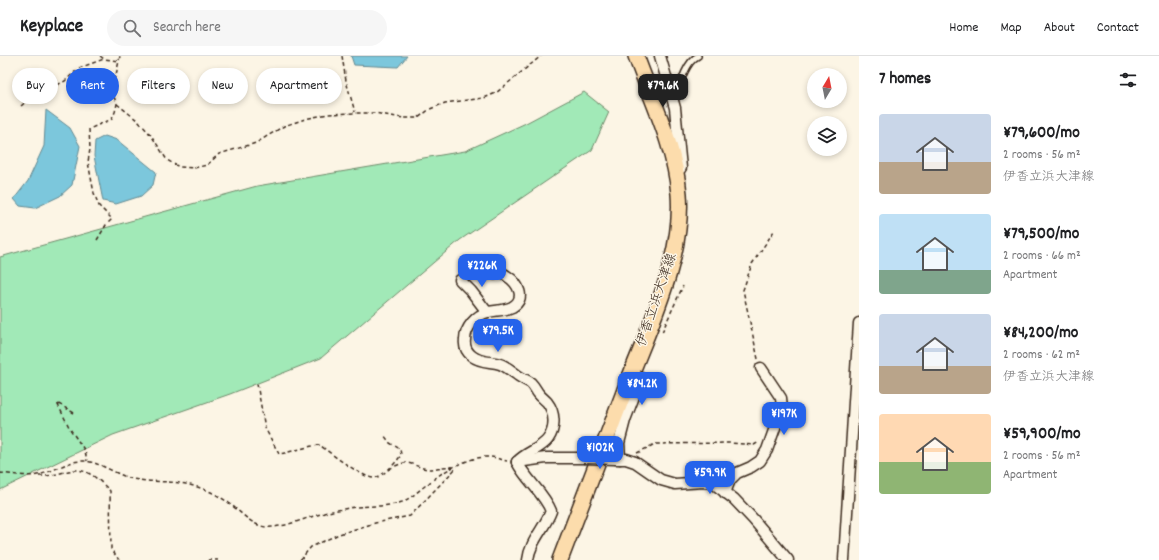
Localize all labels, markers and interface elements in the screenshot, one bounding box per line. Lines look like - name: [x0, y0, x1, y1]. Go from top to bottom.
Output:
- search box: [107, 10, 387, 46]
- text: Keyplace: [20, 14, 83, 41]
- icon: search: [121, 17, 143, 39]
- text: Search here: [153, 17, 221, 39]
- text: Home: [949, 18, 978, 38]
- text: Map: [1000, 18, 1022, 38]
- text: About: [1044, 18, 1075, 38]
- text: Contact: [1097, 18, 1139, 38]
- chip: Buy: [12, 68, 58, 104]
- chip: Rent: [66, 68, 119, 104]
- chip: Filters: [127, 68, 190, 104]
- chip: New: [198, 68, 248, 104]
- chip: Apartment: [256, 68, 342, 104]
- north arrow: [807, 68, 847, 108]
- map controls: [807, 68, 847, 156]
- text: 7 homes: [879, 68, 931, 92]
- icon: filters: [1117, 69, 1139, 91]
- pin: ¥79.6K: [630, 74, 696, 108]
- text: ¥79.6K: [647, 77, 679, 96]
- button: layers: [807, 116, 847, 156]
- text: ¥79,600/mo: [1003, 122, 1080, 146]
- icon: home: [911, 130, 959, 178]
- text: 2 rooms · 56 m²: [1003, 146, 1080, 165]
- text: 伊香立浜大津線: [1003, 168, 1094, 187]
- text: ¥79,500/mo: [1003, 223, 1079, 247]
- icon: home: [911, 230, 959, 278]
- text: 2 rooms · 66 m²: [1003, 247, 1081, 266]
- street label: 伊香立浜大津線: [632, 250, 682, 350]
- pin: ¥226K: [454, 254, 510, 288]
- text: ¥226K: [467, 257, 497, 276]
- text: Apartment: [1003, 266, 1057, 285]
- pin: ¥79.5K: [465, 319, 531, 353]
- text: ¥79.5K: [482, 322, 514, 341]
- text: ¥84,200/mo: [1003, 322, 1078, 346]
- icon: home: [911, 330, 959, 378]
- text: 2 rooms · 62 m²: [1003, 346, 1080, 365]
- text: 伊香立浜大津線: [1003, 368, 1094, 387]
- pin: ¥84.2K: [609, 372, 675, 406]
- text: ¥84.2K: [627, 375, 657, 394]
- pin: ¥197K: [756, 402, 812, 436]
- text: ¥197K: [771, 405, 797, 424]
- text: ¥59,900/mo: [1003, 423, 1081, 447]
- icon: home: [911, 430, 959, 478]
- pin: ¥102K: [572, 436, 628, 470]
- text: ¥102K: [586, 439, 614, 458]
- text: 2 rooms · 56 m²: [1003, 447, 1080, 466]
- pin: ¥59.9K: [677, 461, 743, 495]
- text: ¥59.9K: [694, 464, 726, 483]
- text: Apartment: [1003, 466, 1057, 485]

